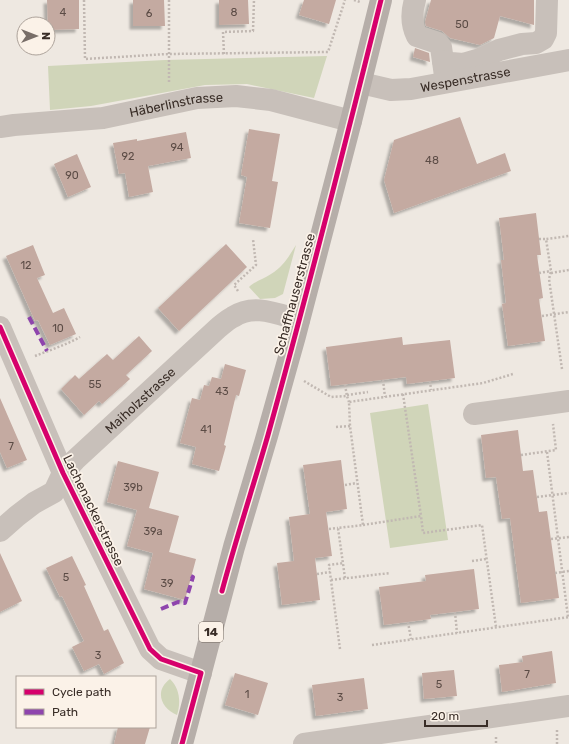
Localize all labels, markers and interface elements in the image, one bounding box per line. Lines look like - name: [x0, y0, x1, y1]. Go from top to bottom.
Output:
- house number: 4: [60, 6, 67, 19]
- house number: 8: [231, 6, 238, 19]
- house number: 6: [146, 7, 153, 20]
- north arrow: [16, 16, 56, 56]
- house number: 50: [455, 18, 469, 31]
- text: N: [39, 32, 52, 40]
- street label: Wespenstrasse: [419, 64, 512, 95]
- street label: Häberlinstrasse: [128, 90, 223, 120]
- house number: 94: [170, 141, 184, 154]
- house number: 92: [122, 150, 134, 163]
- house number: 48: [425, 154, 439, 167]
- house number: 90: [65, 169, 79, 182]
- street label: Schaffhauserstrasse: [271, 232, 318, 357]
- house number: 12: [20, 259, 32, 272]
- house number: 10: [52, 322, 64, 335]
- street label: Maiholzstrasse: [102, 364, 179, 437]
- house number: 55: [88, 378, 102, 391]
- house number: 43: [215, 385, 229, 398]
- house number: 41: [200, 423, 212, 436]
- house number: 7: [8, 440, 14, 453]
- street label: Lachenackerstrasse: [60, 452, 127, 568]
- house number: 39b: [123, 481, 143, 494]
- house number: 39a: [143, 525, 163, 538]
- house number: 5: [63, 571, 70, 584]
- house number: 39: [160, 577, 174, 590]
- road number: 14: [199, 622, 223, 642]
- house number: 3: [95, 649, 102, 662]
- house number: 7: [524, 668, 530, 681]
- legend: [16, 676, 156, 728]
- house number: 5: [436, 678, 443, 691]
- text: Cycle path: [52, 685, 111, 699]
- house number: 1: [245, 688, 249, 701]
- house number: 3: [337, 691, 344, 704]
- scale bar: [425, 702, 487, 728]
- text: Path: [52, 705, 78, 719]
- text: 20 m: [431, 709, 459, 723]

